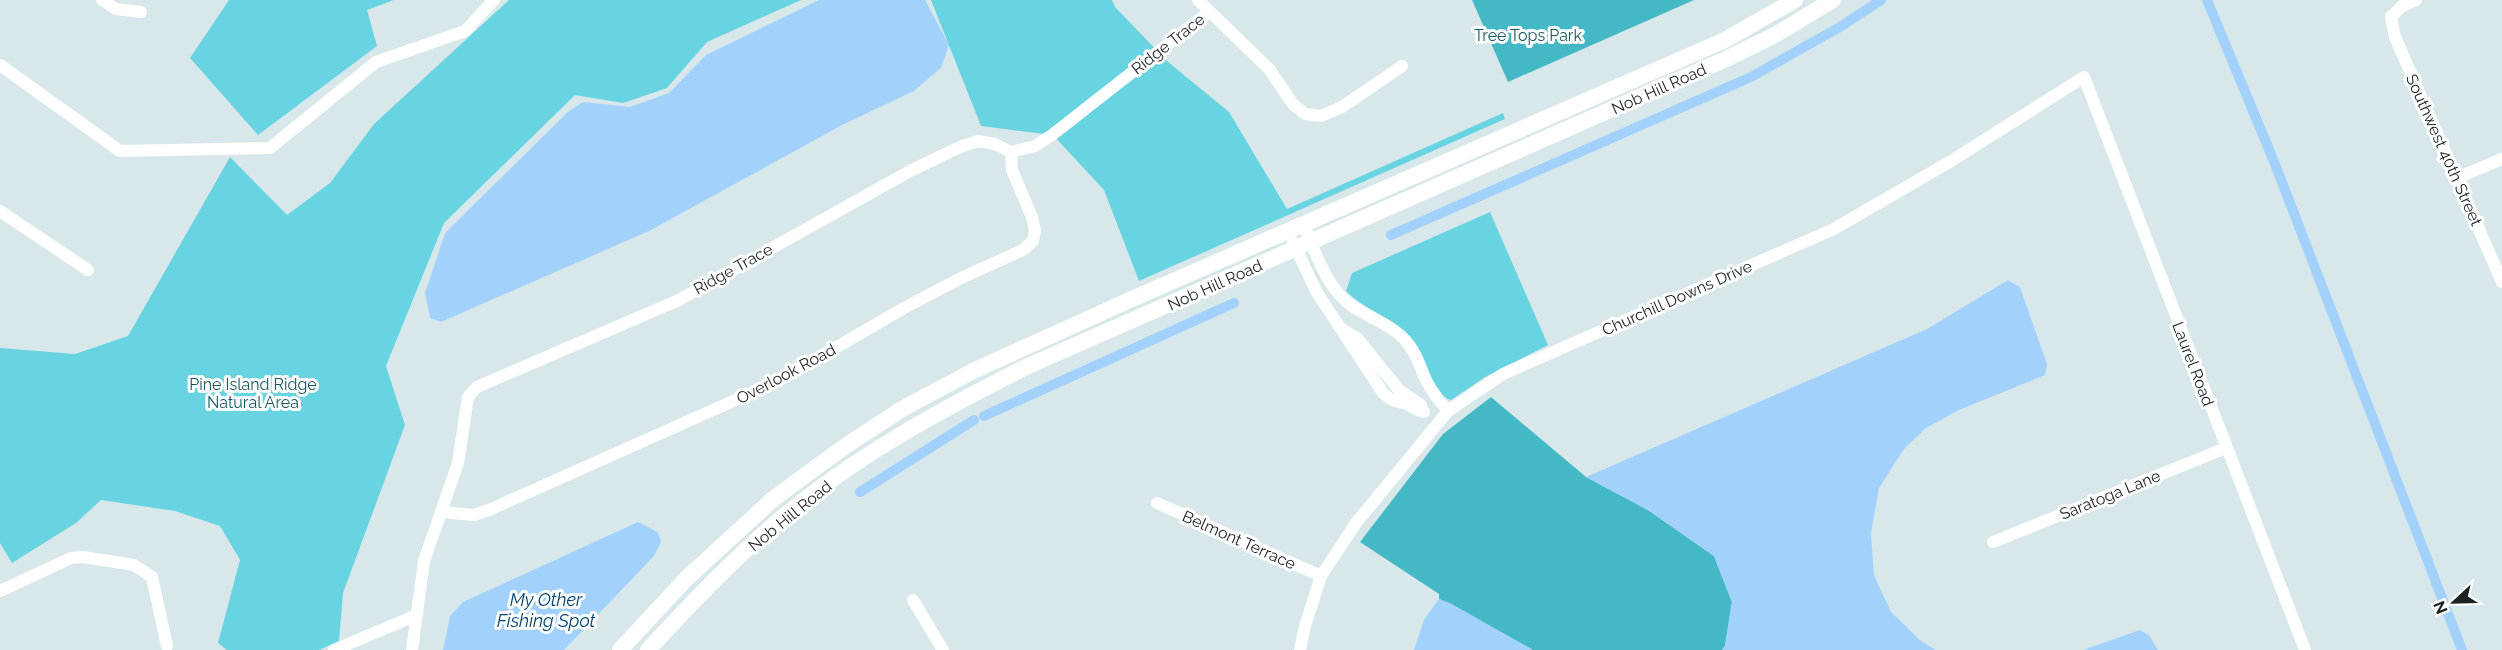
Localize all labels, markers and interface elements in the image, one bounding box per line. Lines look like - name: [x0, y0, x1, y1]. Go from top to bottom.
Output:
- street label: Ridge Trace: [1128, 10, 1208, 78]
- park label: Tree Tops Park: [1474, 26, 1582, 45]
- street label: Nob Hill Road: [1609, 60, 1709, 118]
- street label: Southwest 40th Street: [2402, 71, 2486, 229]
- street label: Ridge Trace: [690, 239, 776, 299]
- street label: Nob Hill Road: [1165, 256, 1265, 314]
- street label: Churchill Downs Drive: [1599, 256, 1755, 340]
- street label: Laurel Road: [2168, 319, 2218, 409]
- street label: Overlook Road: [733, 340, 839, 408]
- park label: Pine Island Ridge Natural Area: [189, 375, 317, 412]
- street label: Saratoga Lane: [2057, 466, 2163, 524]
- street label: Nob Hill Road: [745, 477, 836, 555]
- street label: Belmont Terrace: [1179, 506, 1299, 574]
- north arrow: [2424, 572, 2484, 632]
- water label: My Other Fishing Spot: [497, 589, 596, 631]
- text: N: [2429, 598, 2452, 617]

